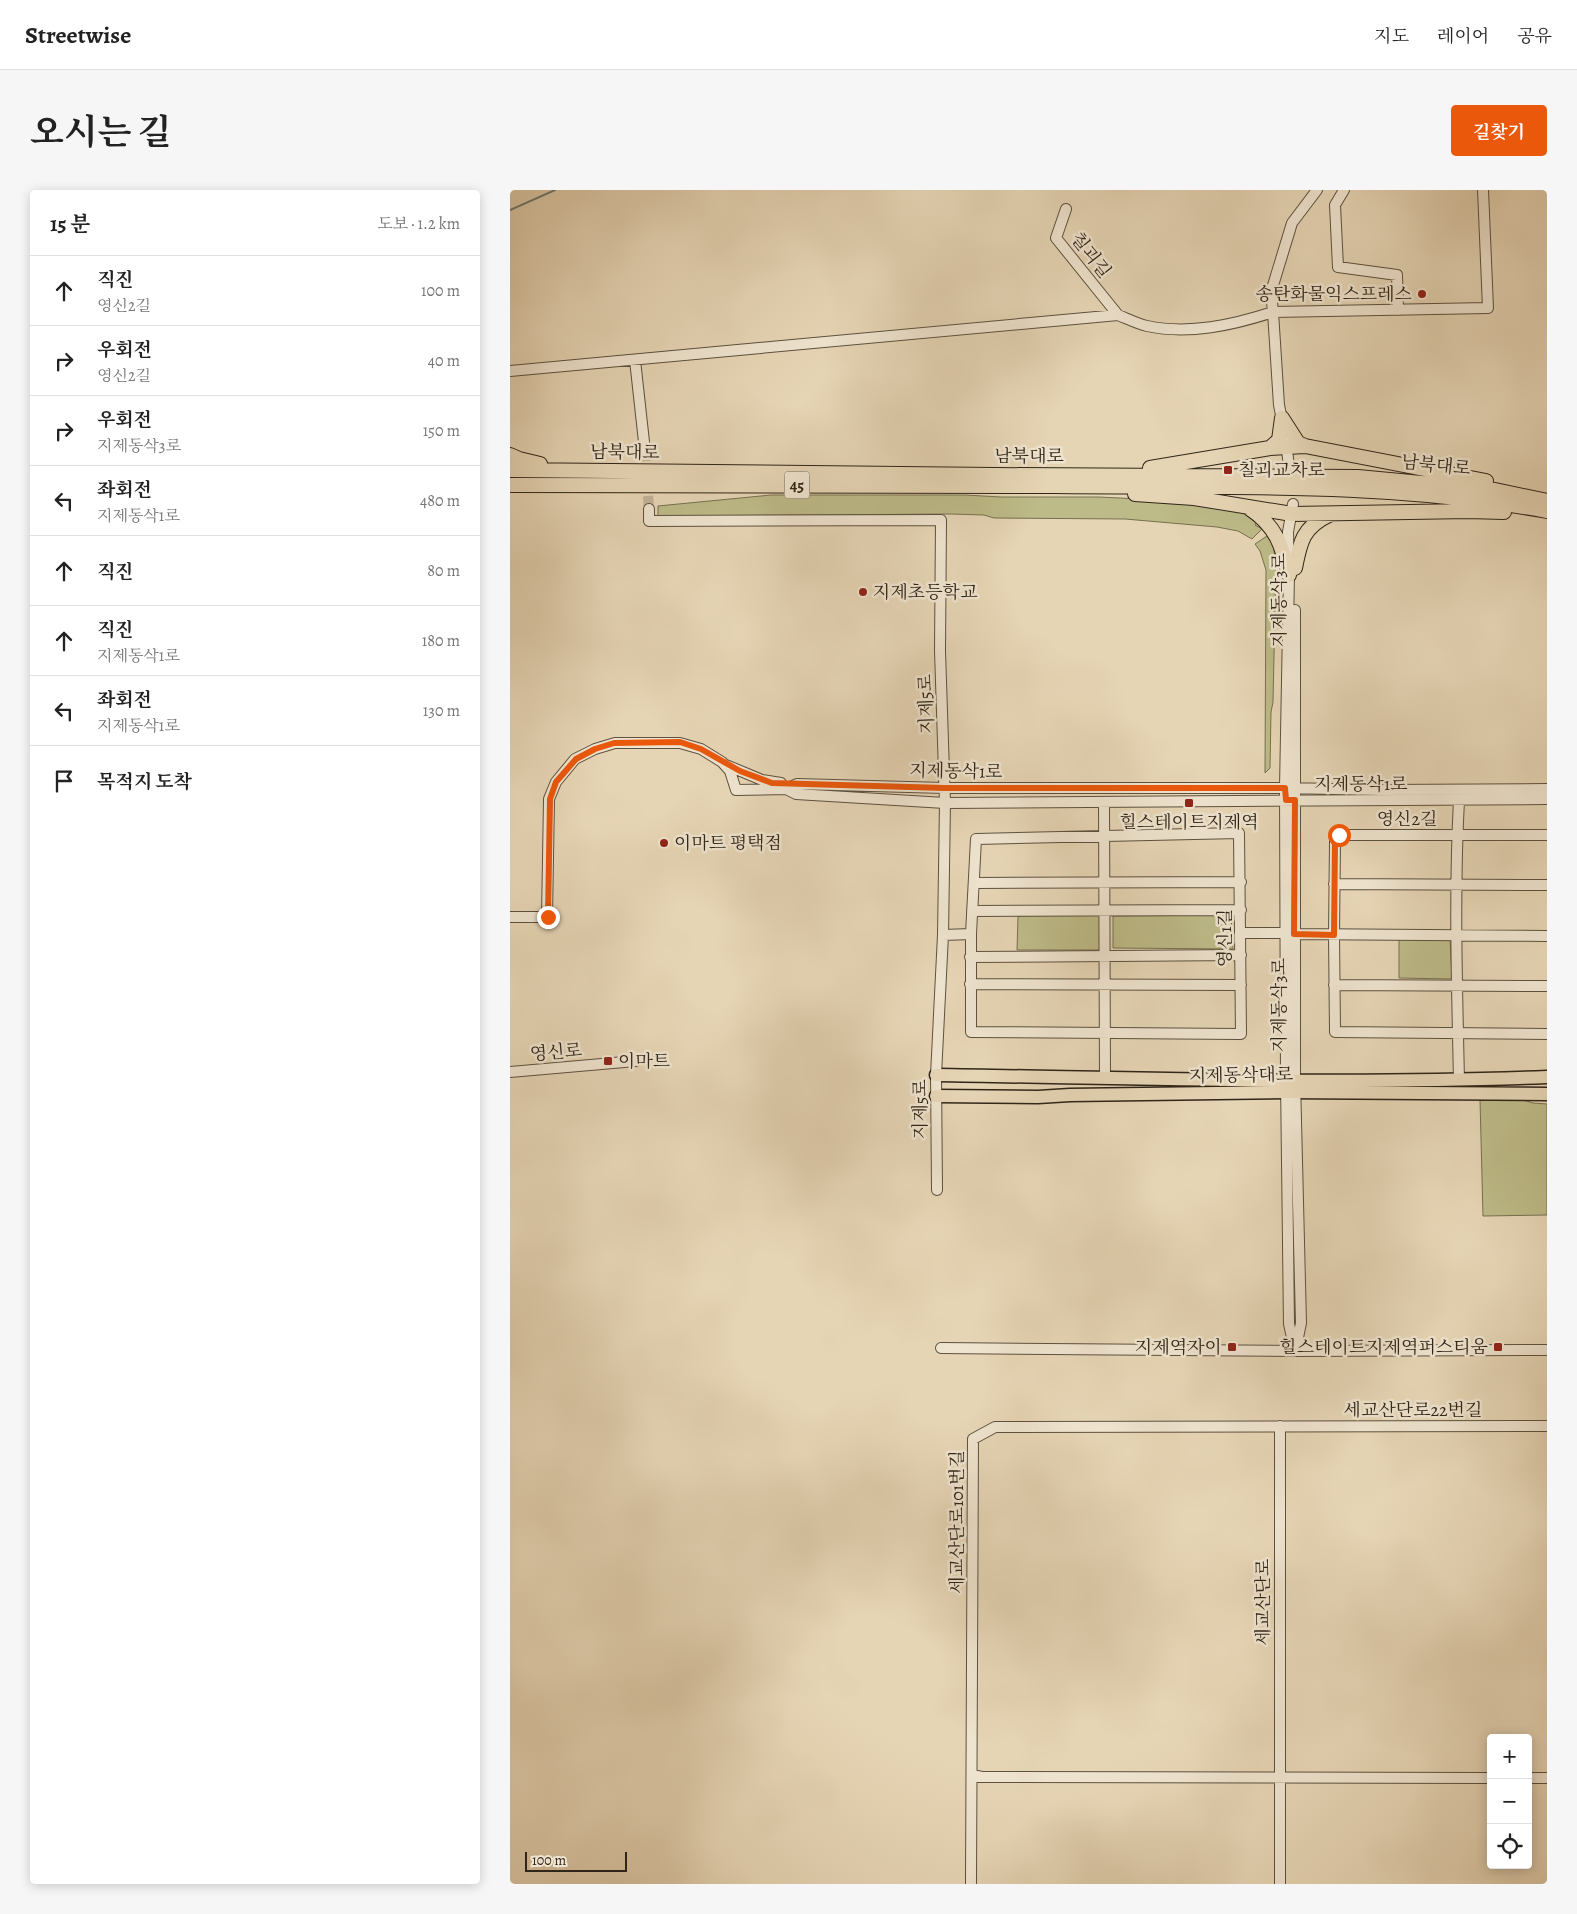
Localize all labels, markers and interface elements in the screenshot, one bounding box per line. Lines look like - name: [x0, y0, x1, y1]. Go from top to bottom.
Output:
- text: Streetwise: [25, 19, 131, 51]
- text: 지도: [1374, 24, 1409, 48]
- text: 레이어: [1437, 24, 1489, 48]
- text: 공유: [1517, 24, 1552, 48]
- button: 길찾기: [1451, 105, 1547, 156]
- text: 오시는 길: [30, 108, 171, 156]
- text: 15 분: [50, 210, 90, 238]
- text: 도보 · 1.2 km: [377, 213, 460, 235]
- street label: 칠괴길: [1065, 227, 1117, 283]
- text: 직진: [97, 267, 134, 293]
- icon: ahead: [50, 277, 78, 305]
- text: 100 m: [421, 280, 460, 302]
- place label: 송탄화물익스프레스: [1256, 282, 1413, 306]
- marker: 송탄화물익스프레스: [1416, 288, 1428, 300]
- text: 영신2길: [97, 295, 151, 317]
- text: 우회전: [97, 337, 152, 363]
- icon: right: [50, 347, 78, 375]
- text: 40 m: [428, 350, 460, 372]
- text: 영신2길: [97, 365, 151, 387]
- text: 우회전: [97, 407, 152, 433]
- icon: right: [50, 417, 78, 445]
- text: 150 m: [423, 420, 460, 442]
- text: 지제동삭3로: [97, 435, 181, 457]
- street label: 남북대로: [590, 439, 660, 465]
- street label: 남북대로: [994, 444, 1064, 468]
- street label: 남북대로: [1400, 449, 1472, 481]
- place label: 칠괴교차로: [1238, 458, 1325, 482]
- marker: 칠괴교차로: [1222, 464, 1234, 476]
- road number: 45: [784, 472, 810, 498]
- text: 좌회전: [97, 477, 152, 503]
- icon: left: [50, 487, 78, 515]
- text: 480 m: [420, 490, 460, 512]
- text: 지제동삭1로: [97, 505, 180, 527]
- street label: 지제동삭3로: [1267, 553, 1291, 647]
- icon: ahead: [50, 557, 78, 585]
- text: 직진: [97, 559, 134, 585]
- text: 80 m: [427, 560, 460, 582]
- place label: 지제초등학교: [873, 580, 978, 604]
- marker: 지제초등학교: [857, 586, 869, 598]
- text: 직진: [97, 617, 134, 643]
- icon: ahead: [50, 627, 78, 655]
- text: 180 m: [422, 630, 460, 652]
- text: 지제동삭1로: [97, 645, 180, 667]
- street label: 지제5로: [913, 674, 939, 734]
- text: 좌회전: [97, 687, 152, 713]
- icon: left: [50, 697, 78, 725]
- text: 130 m: [423, 700, 460, 722]
- text: 지제동삭1로: [97, 715, 180, 737]
- street label: 지제동삭1로: [909, 758, 1003, 784]
- icon: arrive: [50, 767, 78, 795]
- text: 목적지 도착: [97, 769, 192, 795]
- street label: 지제동삭1로: [1314, 772, 1408, 796]
- marker: 힐스테이트지제역: [1183, 797, 1195, 809]
- street label: 영신2길: [1377, 807, 1437, 831]
- place label: 힐스테이트지제역: [1119, 810, 1259, 834]
- route start: [1328, 824, 1351, 847]
- place label: 이마트 평택점: [674, 831, 782, 855]
- marker: 이마트 평택점: [658, 837, 670, 849]
- route end: [537, 906, 560, 929]
- street label: 영신1길: [1213, 909, 1237, 967]
- street label: 지제동삭3로: [1267, 958, 1291, 1052]
- street label: 영신로: [529, 1038, 583, 1066]
- place label: 이마트: [618, 1049, 671, 1073]
- marker: 이마트: [602, 1055, 614, 1067]
- street label: 지제동삭대로: [1189, 1062, 1293, 1088]
- street label: 지제5로: [908, 1079, 932, 1139]
- place label: 지제역자이: [1135, 1335, 1222, 1359]
- place label: 힐스테이트지제역퍼스티움: [1279, 1335, 1489, 1359]
- marker: 지제역자이: [1226, 1341, 1238, 1353]
- marker: 힐스테이트지제역퍼스티움: [1492, 1341, 1504, 1353]
- street label: 세교산단로22번길: [1344, 1398, 1482, 1422]
- street label: 세교산단로101번길: [945, 1450, 969, 1594]
- street label: 세교산단로: [1251, 1559, 1275, 1645]
- map controls: [1487, 1734, 1532, 1869]
- button: +: [1487, 1734, 1532, 1779]
- button: −: [1487, 1779, 1532, 1824]
- button: locate: [1487, 1824, 1532, 1869]
- scale bar: [525, 1849, 628, 1872]
- text: 100 m: [532, 1851, 566, 1870]

